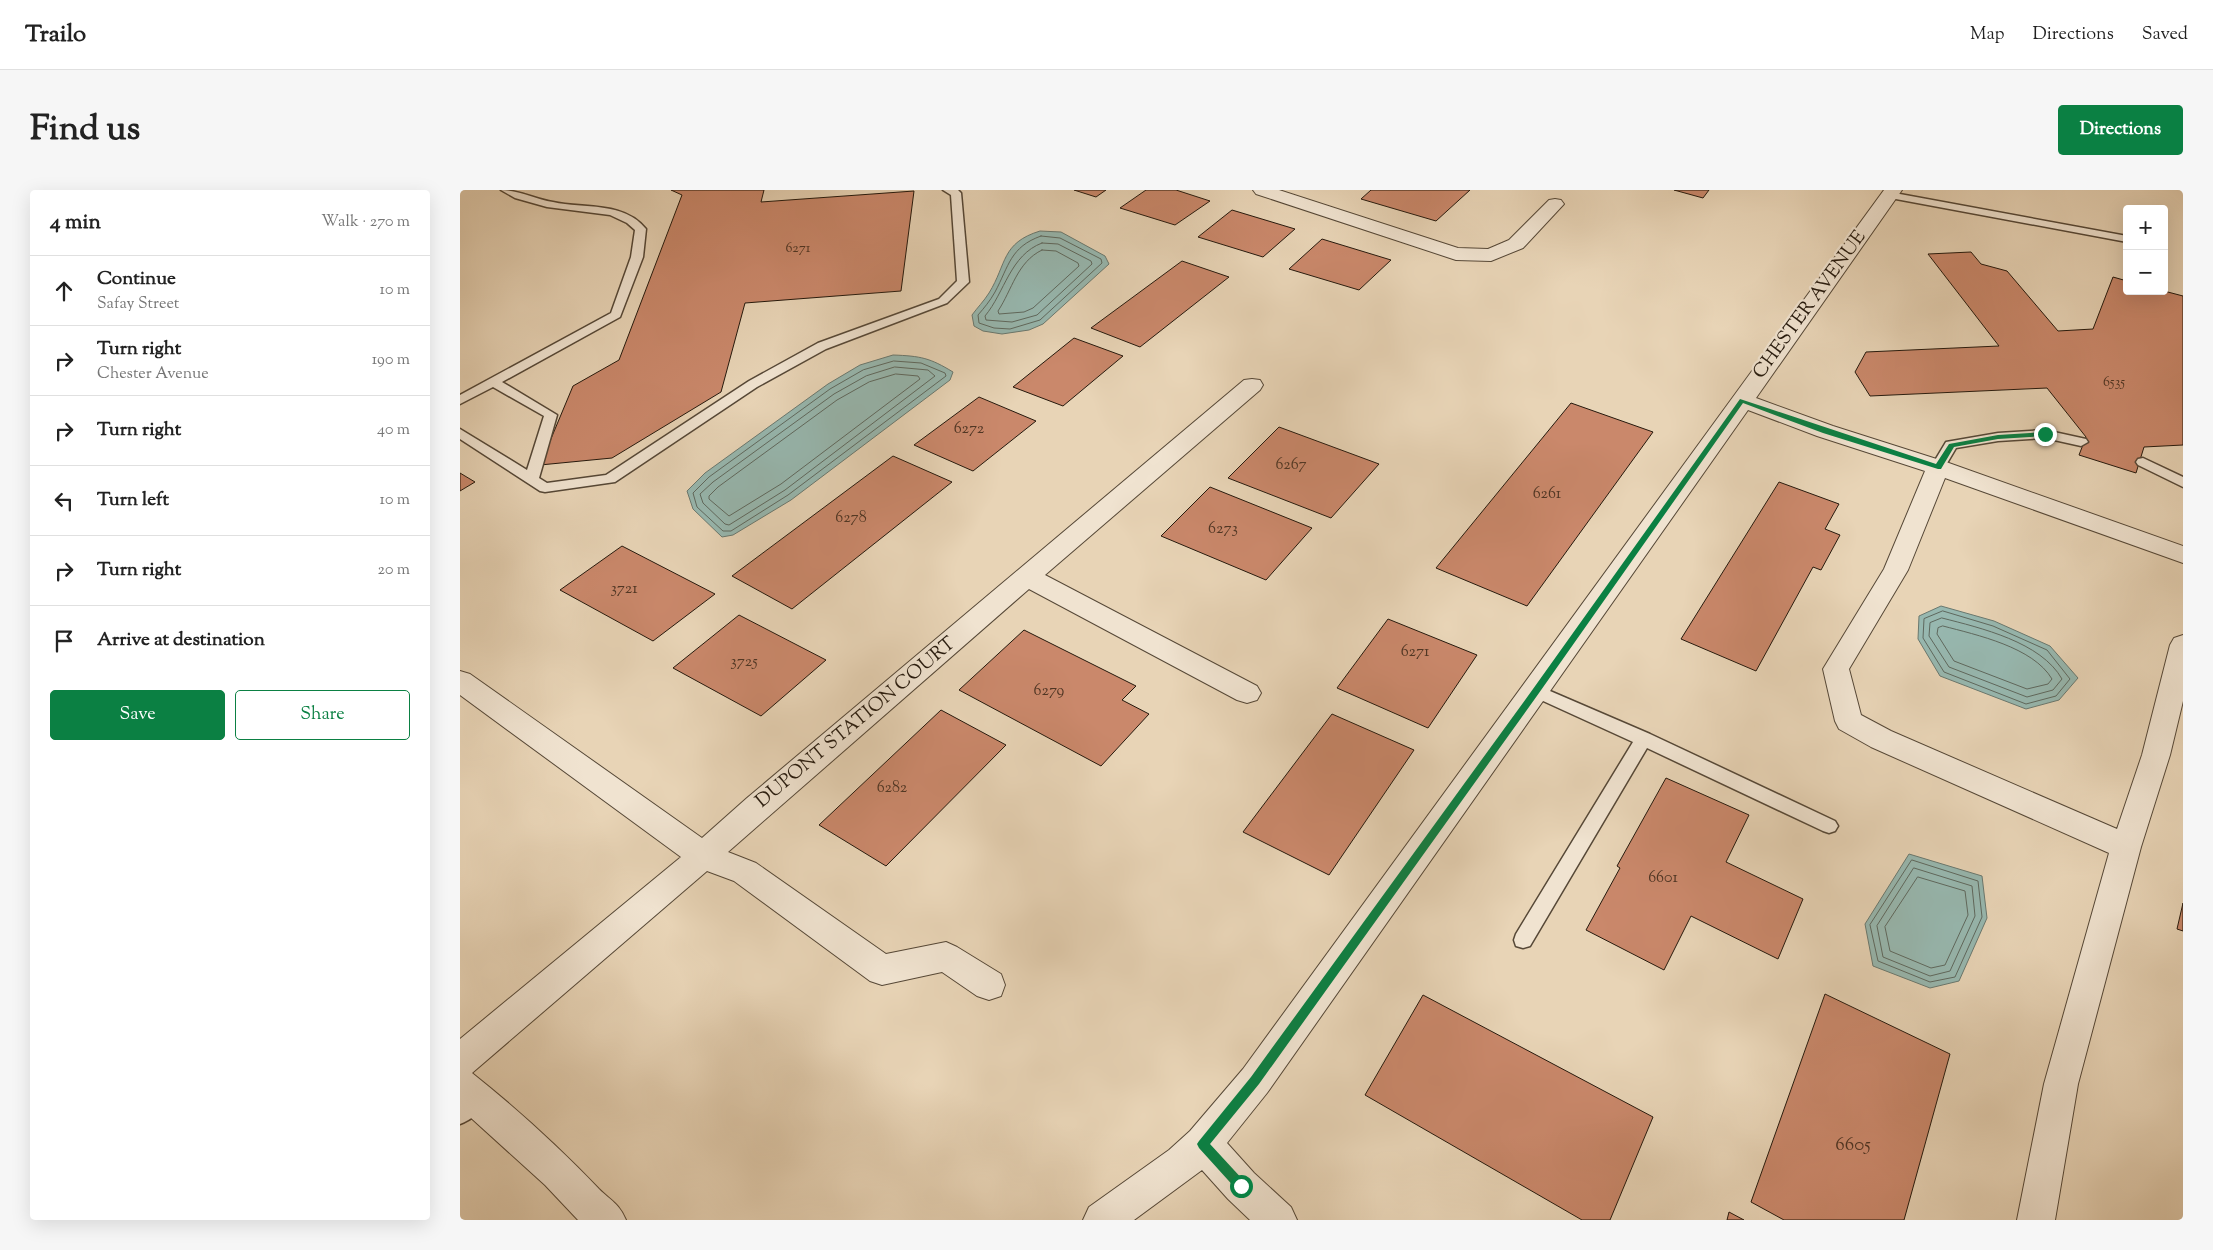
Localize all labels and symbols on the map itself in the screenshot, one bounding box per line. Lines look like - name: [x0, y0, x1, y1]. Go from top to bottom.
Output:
- street label: CHESTER AVENUE: [1747, 225, 1873, 385]
- house number: 6271: [785, 239, 811, 259]
- house number: 6535: [2103, 373, 2125, 393]
- house number: 6272: [954, 418, 985, 441]
- route end: [2034, 423, 2057, 446]
- house number: 6267: [1275, 454, 1307, 477]
- house number: 6261: [1533, 483, 1562, 506]
- house number: 6278: [835, 507, 867, 530]
- house number: 6273: [1208, 518, 1238, 541]
- house number: 3721: [610, 578, 638, 601]
- street label: DUPONT STATION COURT: [750, 631, 962, 815]
- house number: 6271: [1401, 641, 1430, 664]
- house number: 3725: [730, 651, 758, 674]
- house number: 6279: [1034, 680, 1065, 703]
- house number: 6282: [877, 777, 908, 800]
- house number: 6601: [1648, 867, 1678, 890]
- house number: 6605: [1835, 1132, 1871, 1159]
- route start: [1230, 1175, 1253, 1198]

